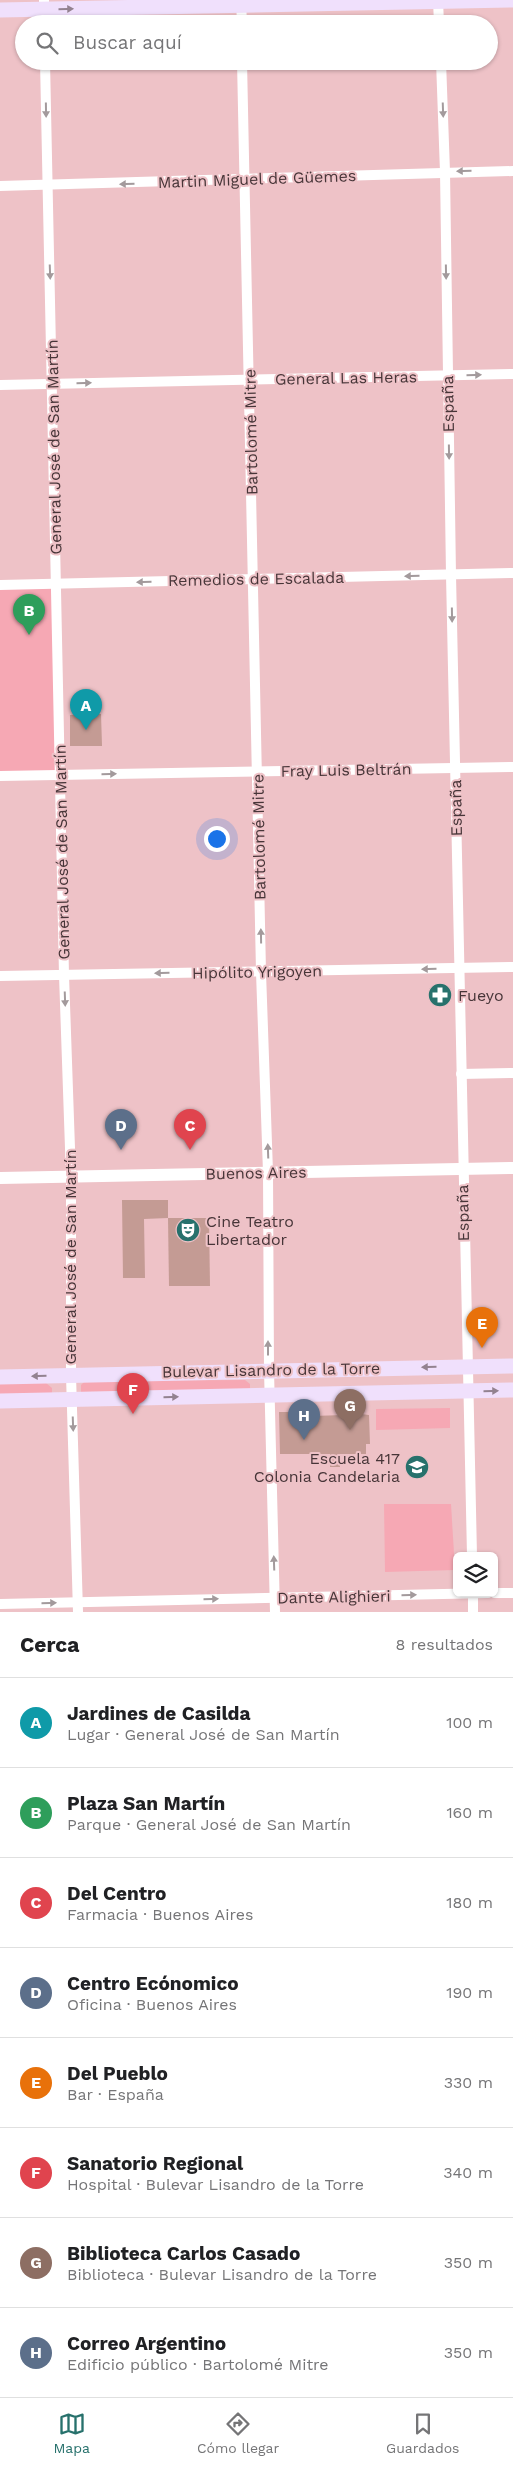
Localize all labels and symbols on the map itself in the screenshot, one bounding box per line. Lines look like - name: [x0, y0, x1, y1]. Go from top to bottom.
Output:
- one-way arrow: [58, 5, 74, 13]
- one-way arrow: [42, 102, 50, 118]
- one-way arrow: [439, 102, 447, 118]
- street label: Martin Miguel de Güemes: [157, 166, 357, 192]
- one-way arrow: [456, 167, 472, 175]
- one-way arrow: [119, 180, 135, 188]
- one-way arrow: [46, 265, 54, 281]
- one-way arrow: [443, 265, 451, 281]
- street label: General José de San Martín: [43, 339, 65, 555]
- street label: General Las Heras: [275, 367, 417, 389]
- street label: Bartolomé Mitre: [240, 369, 262, 495]
- one-way arrow: [466, 371, 482, 379]
- street label: España: [438, 375, 458, 433]
- one-way arrow: [76, 379, 92, 387]
- one-way arrow: [445, 445, 453, 461]
- street label: Remedios de Escalada: [168, 568, 344, 590]
- one-way arrow: [404, 572, 420, 580]
- one-way arrow: [136, 578, 152, 586]
- pin: B: [13, 594, 45, 635]
- one-way arrow: [448, 607, 456, 623]
- pin: A: [70, 689, 102, 730]
- street label: General José de San Martín: [51, 744, 73, 960]
- street label: Fray Luis Beltrán: [280, 759, 412, 781]
- one-way arrow: [102, 770, 118, 778]
- street label: Bartolomé Mitre: [248, 774, 270, 900]
- street label: España: [446, 779, 466, 837]
- your location: [204, 826, 230, 852]
- one-way arrow: [257, 928, 265, 944]
- street label: Hipólito Yrigoyen: [192, 961, 322, 983]
- one-way arrow: [421, 965, 437, 973]
- one-way arrow: [154, 970, 170, 978]
- pharmacy icon: Fueyo: [427, 982, 453, 1008]
- place label: Fueyo: [458, 986, 504, 1005]
- one-way arrow: [61, 991, 69, 1007]
- pin: D: [105, 1109, 137, 1150]
- pin: C: [174, 1109, 206, 1150]
- one-way arrow: [263, 1143, 271, 1159]
- street label: General José de San Martín: [61, 1149, 80, 1365]
- street label: Buenos Aires: [205, 1163, 307, 1183]
- street label: España: [453, 1184, 473, 1242]
- place label: Cine Teatro Libertador: [206, 1212, 294, 1249]
- theatre icon: Cine Teatro Libertador: [175, 1217, 201, 1243]
- pin: E: [466, 1307, 498, 1348]
- one-way arrow: [264, 1340, 272, 1356]
- street label: Bulevar Lisandro de la Torre: [162, 1359, 380, 1381]
- one-way arrow: [421, 1363, 437, 1371]
- one-way arrow: [31, 1372, 47, 1380]
- pin: F: [117, 1373, 149, 1414]
- one-way arrow: [483, 1387, 499, 1395]
- pin: G: [334, 1389, 366, 1430]
- one-way arrow: [163, 1393, 179, 1401]
- pin: H: [288, 1399, 320, 1440]
- one-way arrow: [69, 1416, 77, 1432]
- place label: Escuela 417 Colonia Candelaria: [254, 1449, 400, 1486]
- school or university icon: Escuela 417 Colonia Candelaria: [404, 1454, 430, 1480]
- one-way arrow: [270, 1555, 278, 1571]
- street label: Dante Alighieri: [277, 1587, 391, 1607]
- one-way arrow: [401, 1591, 417, 1599]
- one-way arrow: [203, 1595, 219, 1603]
- one-way arrow: [41, 1599, 57, 1607]

